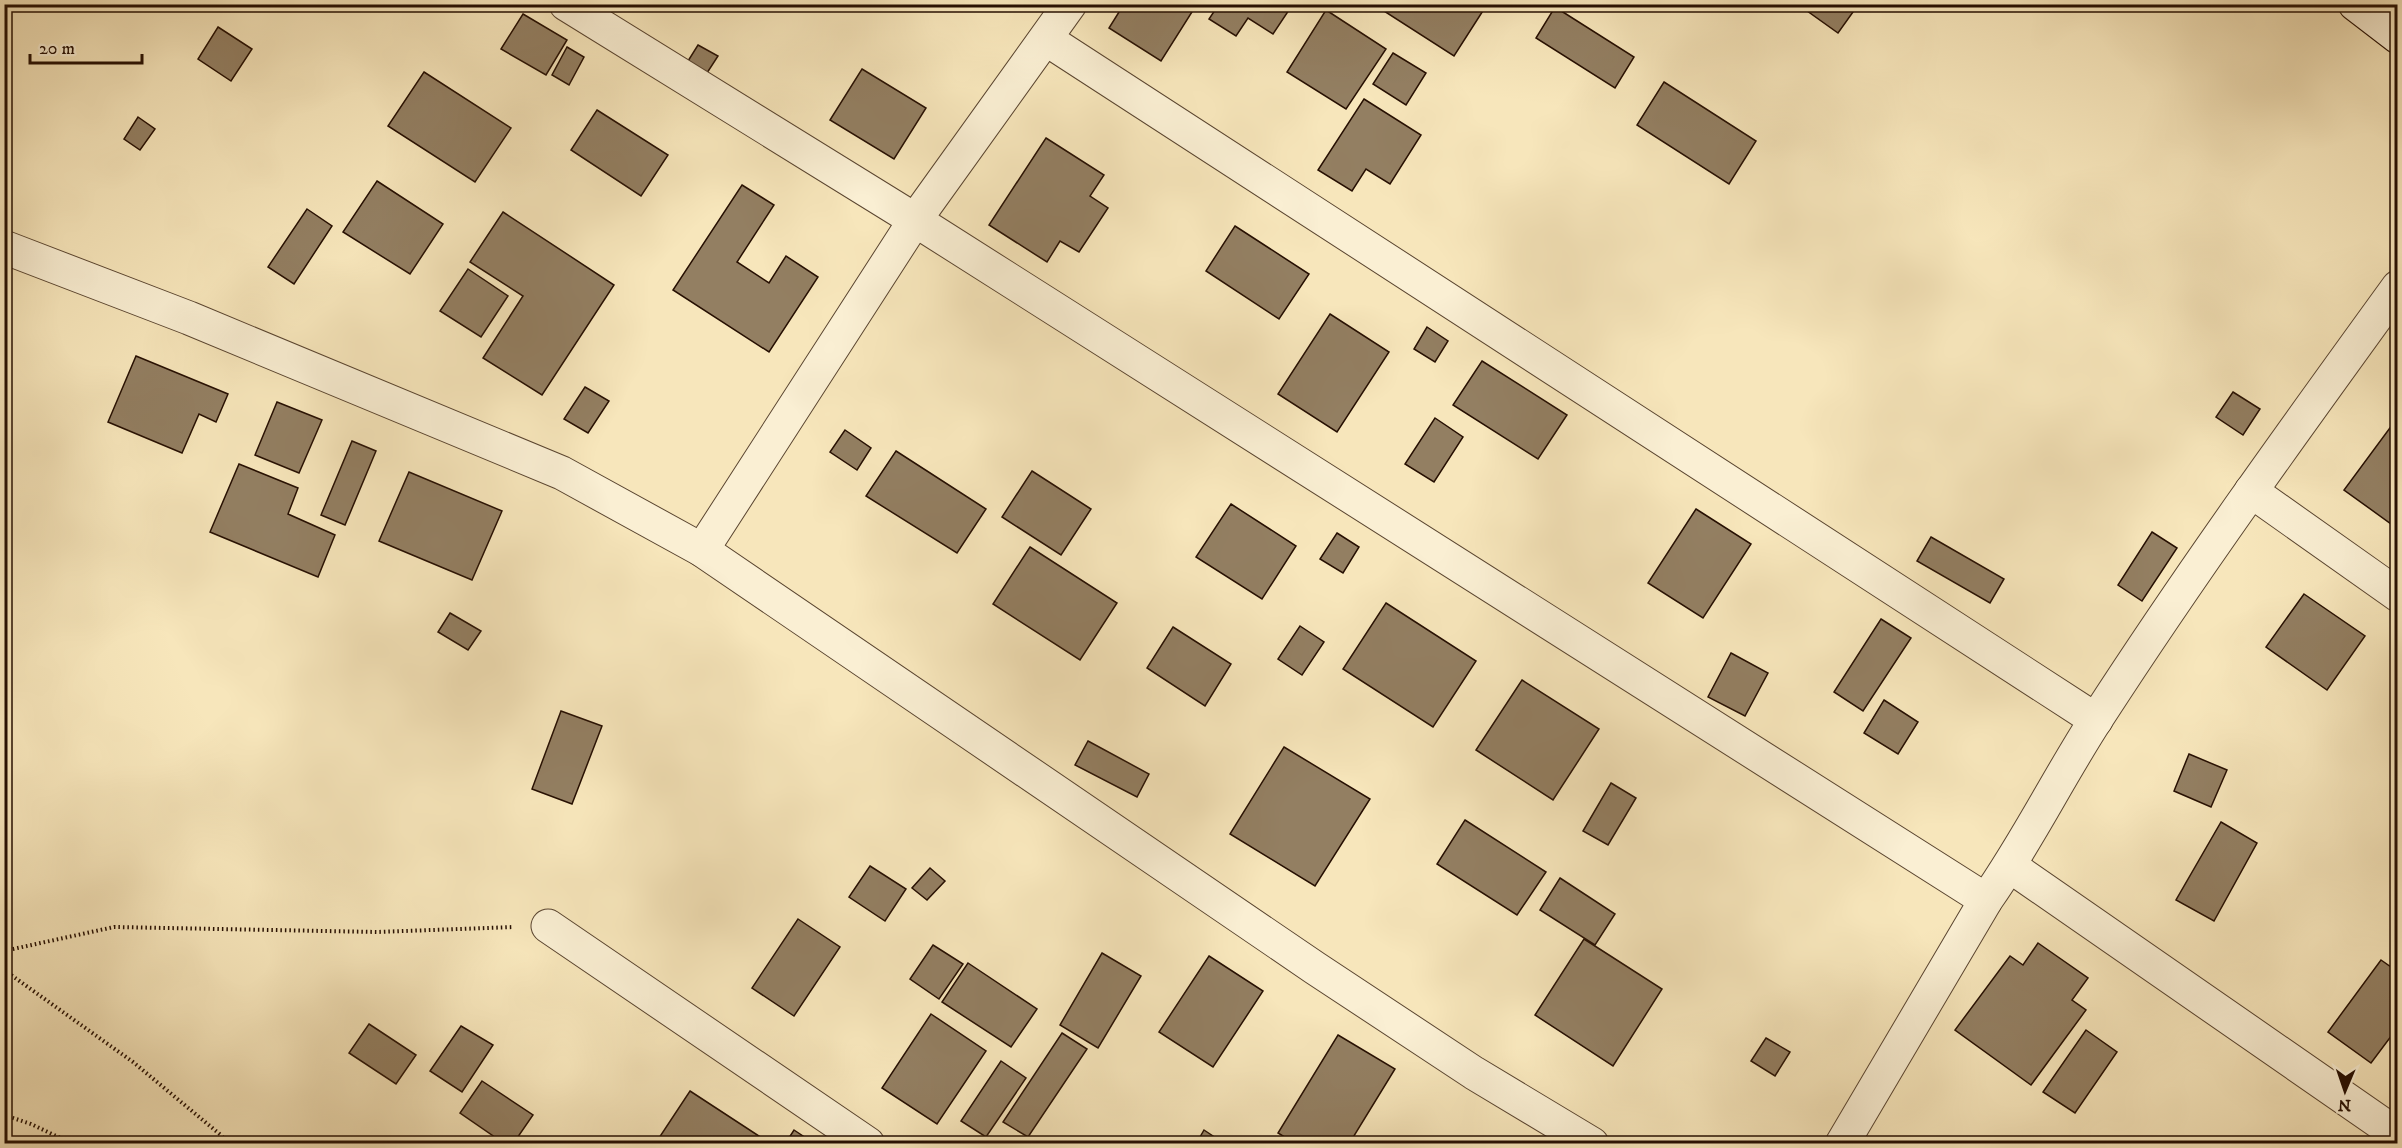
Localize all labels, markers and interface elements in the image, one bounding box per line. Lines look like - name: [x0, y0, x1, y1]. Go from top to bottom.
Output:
- scale bar: [30, 27, 142, 65]
- text: 20 m: [39, 38, 75, 60]
- north arrow: [2315, 1061, 2375, 1121]
- text: N: [2338, 1095, 2351, 1115]

